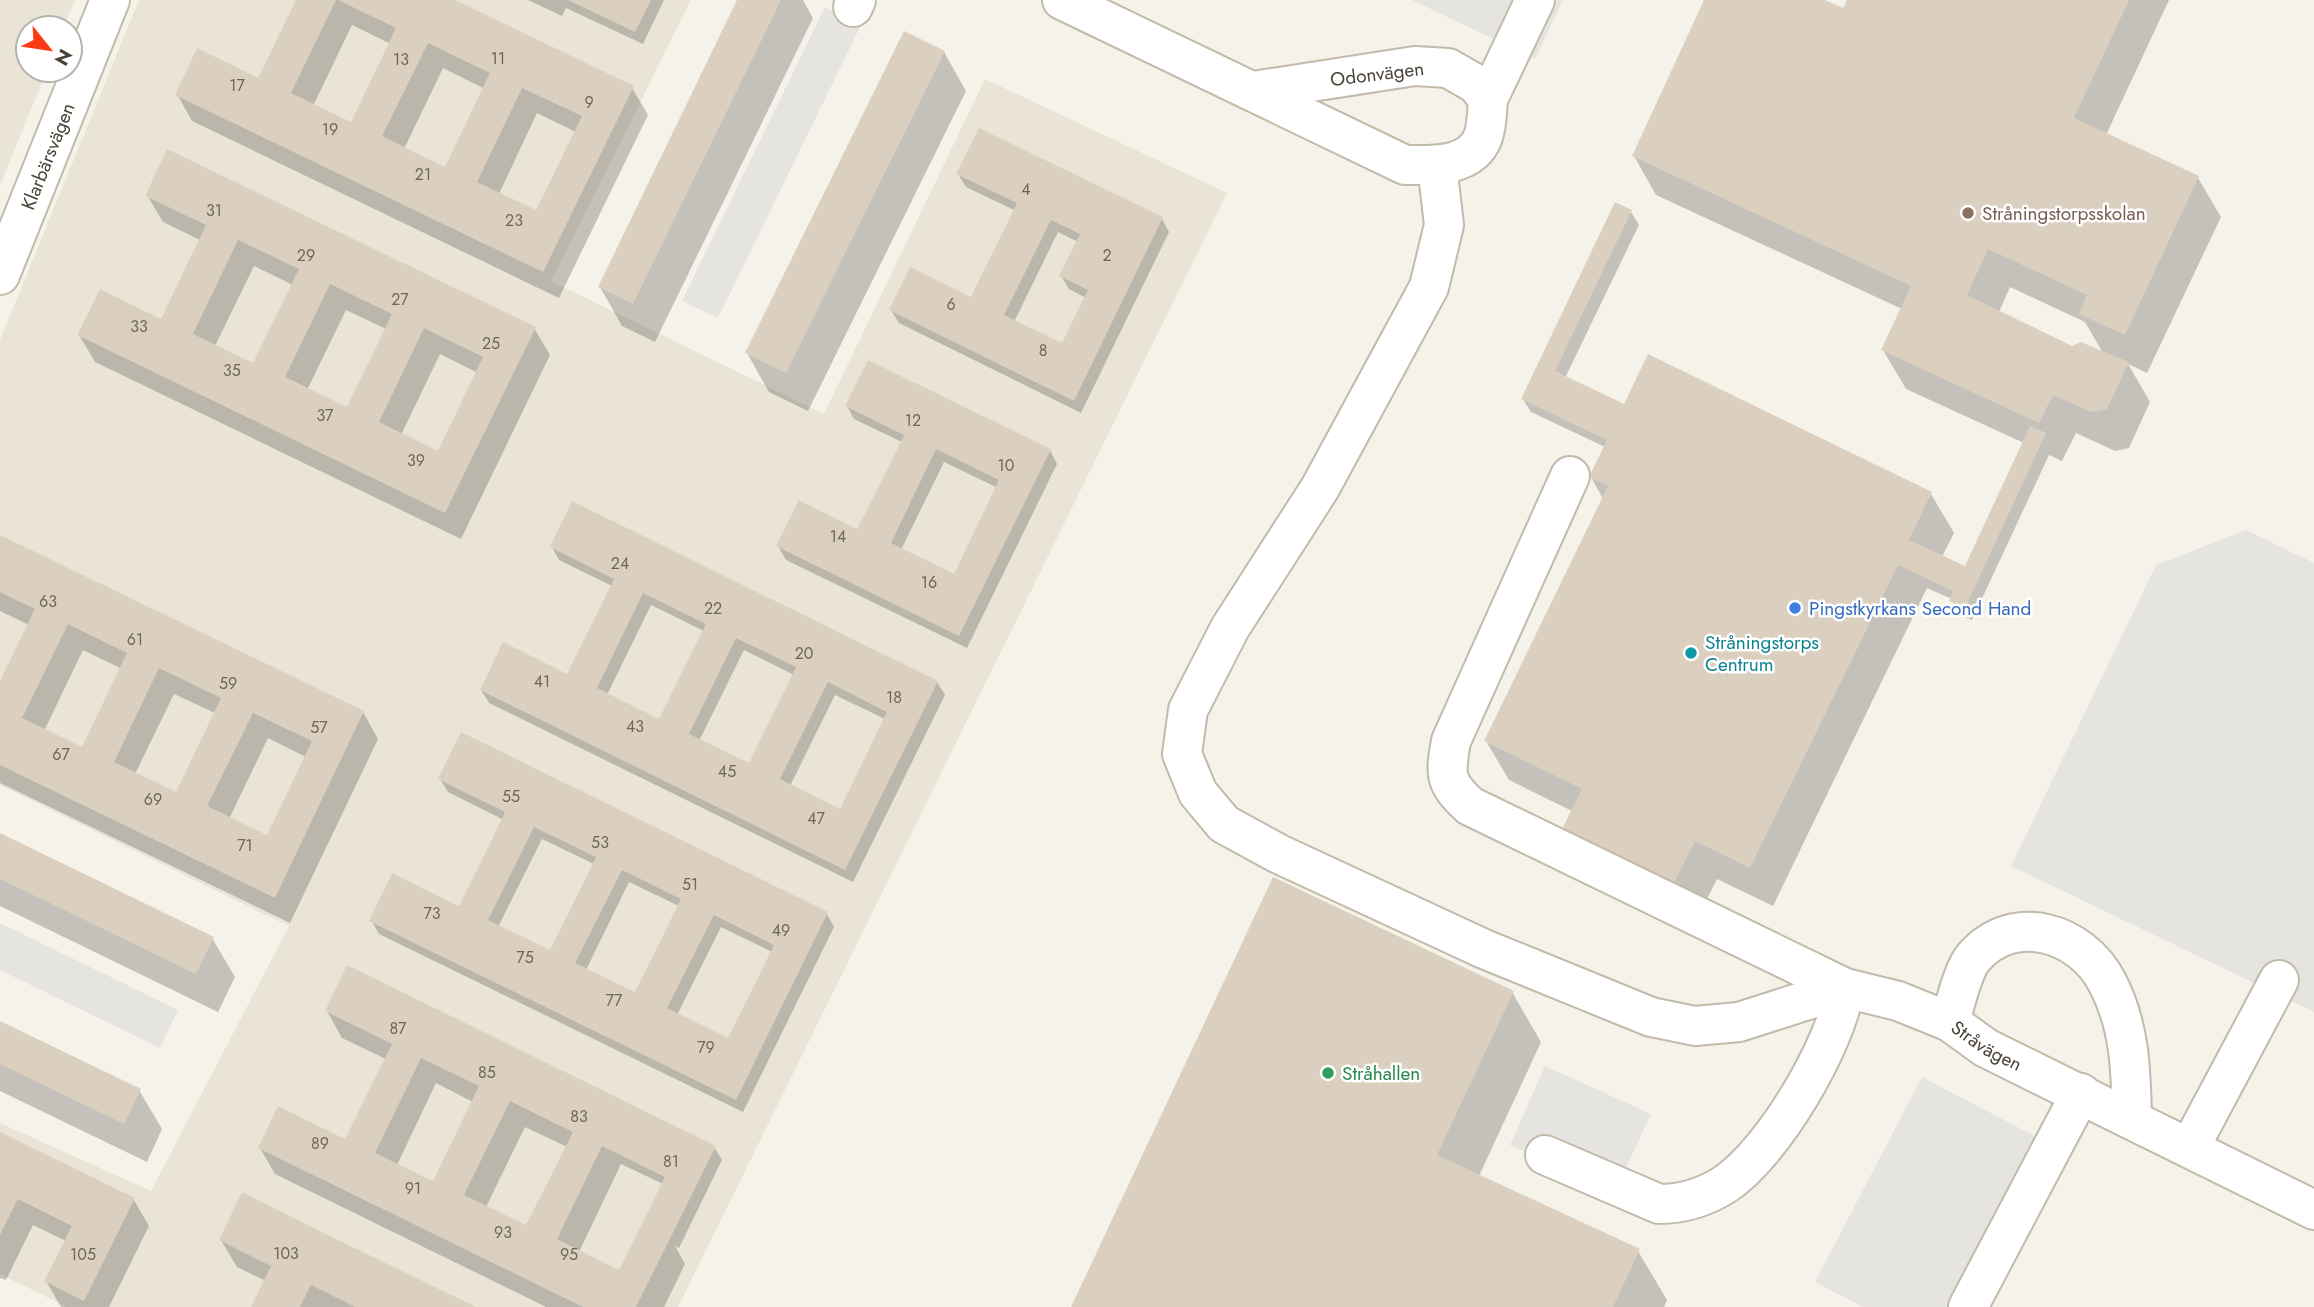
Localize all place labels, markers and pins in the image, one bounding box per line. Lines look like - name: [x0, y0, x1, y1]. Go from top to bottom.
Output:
- place label: Stråningstorpsskolan: [1982, 200, 2146, 227]
- marker: Stråningstorpsskolan: [1960, 205, 1976, 221]
- place label: Pingstkyrkans Second Hand: [1809, 595, 2031, 622]
- marker: Pingstkyrkans Second Hand: [1787, 600, 1803, 616]
- place label: Stråningstorps Centrum: [1705, 629, 1819, 678]
- marker: Stråningstorps Centrum: [1683, 645, 1699, 661]
- place label: Stråhallen: [1342, 1060, 1420, 1087]
- marker: Stråhallen: [1320, 1065, 1336, 1081]

